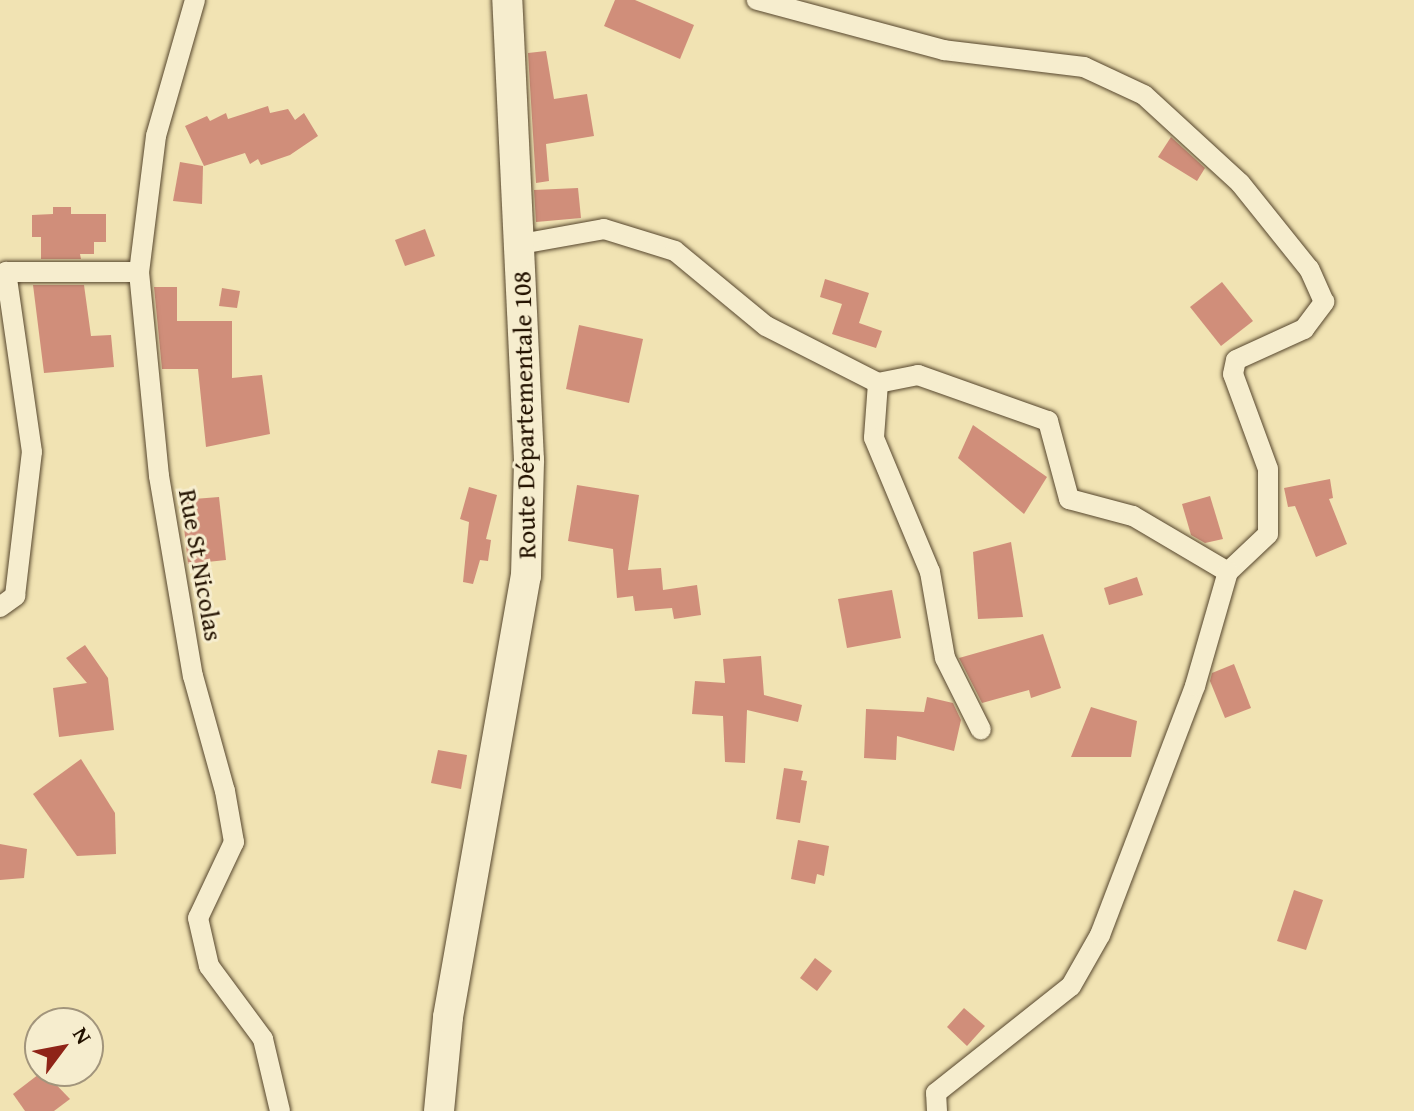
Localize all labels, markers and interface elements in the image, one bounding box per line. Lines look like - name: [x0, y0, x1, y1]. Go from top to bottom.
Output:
- street label: Route Départementale 108: [506, 271, 542, 559]
- street label: Rue St Nicolas: [172, 487, 230, 643]
- north arrow: [24, 1007, 104, 1087]
- text: N: [65, 1021, 100, 1050]

